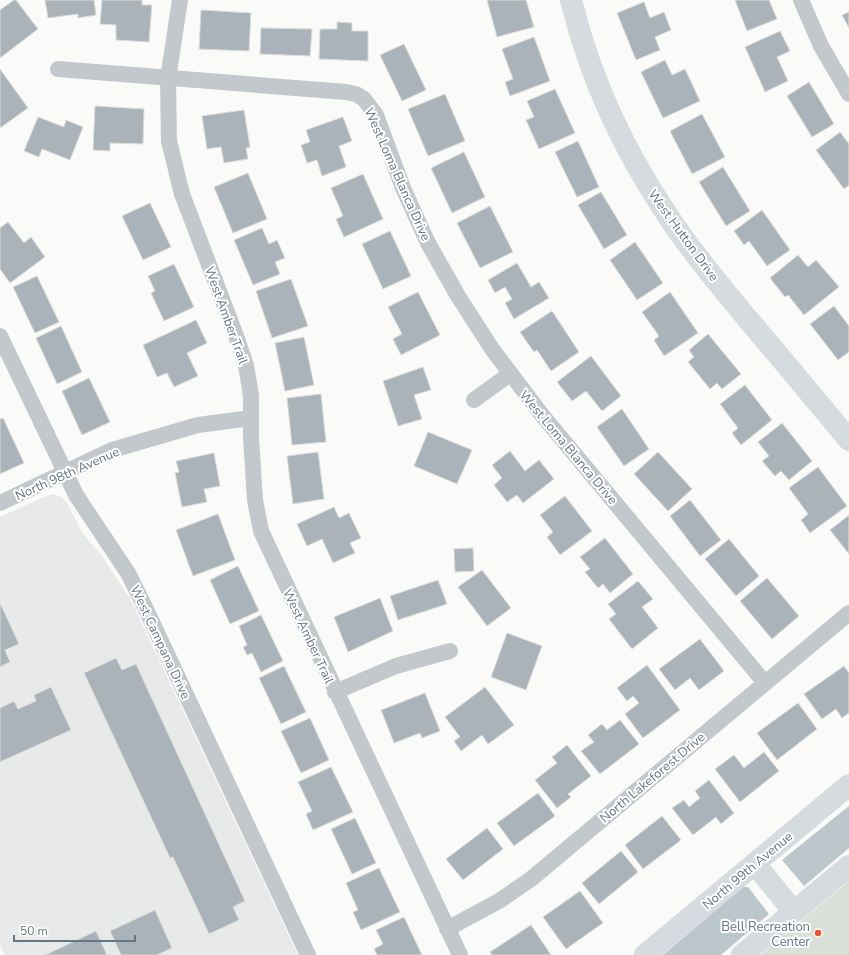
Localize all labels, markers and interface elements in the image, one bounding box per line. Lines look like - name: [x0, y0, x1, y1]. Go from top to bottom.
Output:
- street label: West Loma Blanca Drive: [360, 105, 435, 244]
- street label: West Hutton Drive: [644, 186, 723, 285]
- street label: West Amber Trail: [200, 264, 252, 367]
- street label: West Loma Blanca Drive: [515, 387, 621, 509]
- street label: North 98th Avenue: [12, 443, 122, 505]
- street label: West Campana Drive: [126, 582, 194, 702]
- street label: West Amber Trail: [278, 586, 338, 687]
- street label: North Lakeforest Drive: [596, 728, 709, 827]
- street label: North 99th Avenue: [699, 828, 796, 914]
- scale bar: [14, 917, 135, 943]
- place label: Bell Recreation Center: [721, 918, 810, 951]
- text: 50 m: [20, 923, 48, 939]
- marker: Bell Recreation Center: [813, 928, 823, 938]

